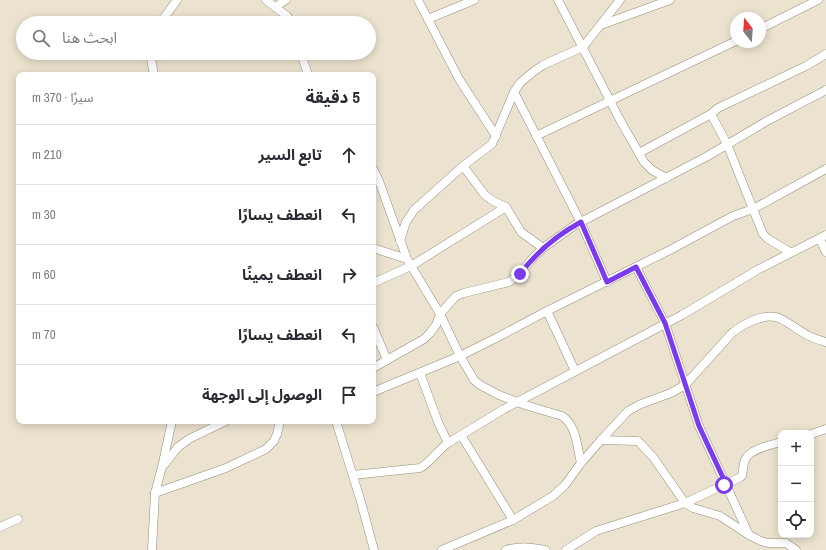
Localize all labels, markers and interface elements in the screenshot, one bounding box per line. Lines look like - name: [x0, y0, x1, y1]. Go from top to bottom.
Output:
- north arrow: [730, 12, 766, 48]
- search box: [16, 16, 376, 60]
- icon: search: [30, 27, 52, 49]
- text: ابحث هنا: [62, 27, 117, 48]
- text: 5 دقيقة: [306, 85, 360, 108]
- text: سيرًا · 370 m: [32, 89, 94, 106]
- text: تابع السير: [258, 144, 322, 165]
- icon: ahead: [338, 144, 360, 166]
- text: 210 m: [32, 146, 62, 163]
- text: انعطف يسارًا: [238, 204, 322, 225]
- icon: left: [338, 204, 360, 226]
- text: 30 m: [32, 206, 56, 223]
- text: انعطف يمينًا: [242, 264, 322, 285]
- icon: right: [338, 264, 360, 286]
- route end: [511, 265, 529, 283]
- text: 60 m: [32, 266, 56, 283]
- text: انعطف يسارًا: [238, 324, 322, 345]
- icon: left: [338, 324, 360, 346]
- text: 70 m: [32, 326, 56, 343]
- text: الوصول إلى الوجهة: [202, 384, 322, 405]
- icon: arrive: [338, 384, 360, 406]
- map controls: [778, 430, 814, 538]
- button: +: [778, 430, 814, 466]
- button: −: [778, 466, 814, 502]
- route start: [715, 476, 733, 494]
- button: locate: [778, 502, 814, 538]

